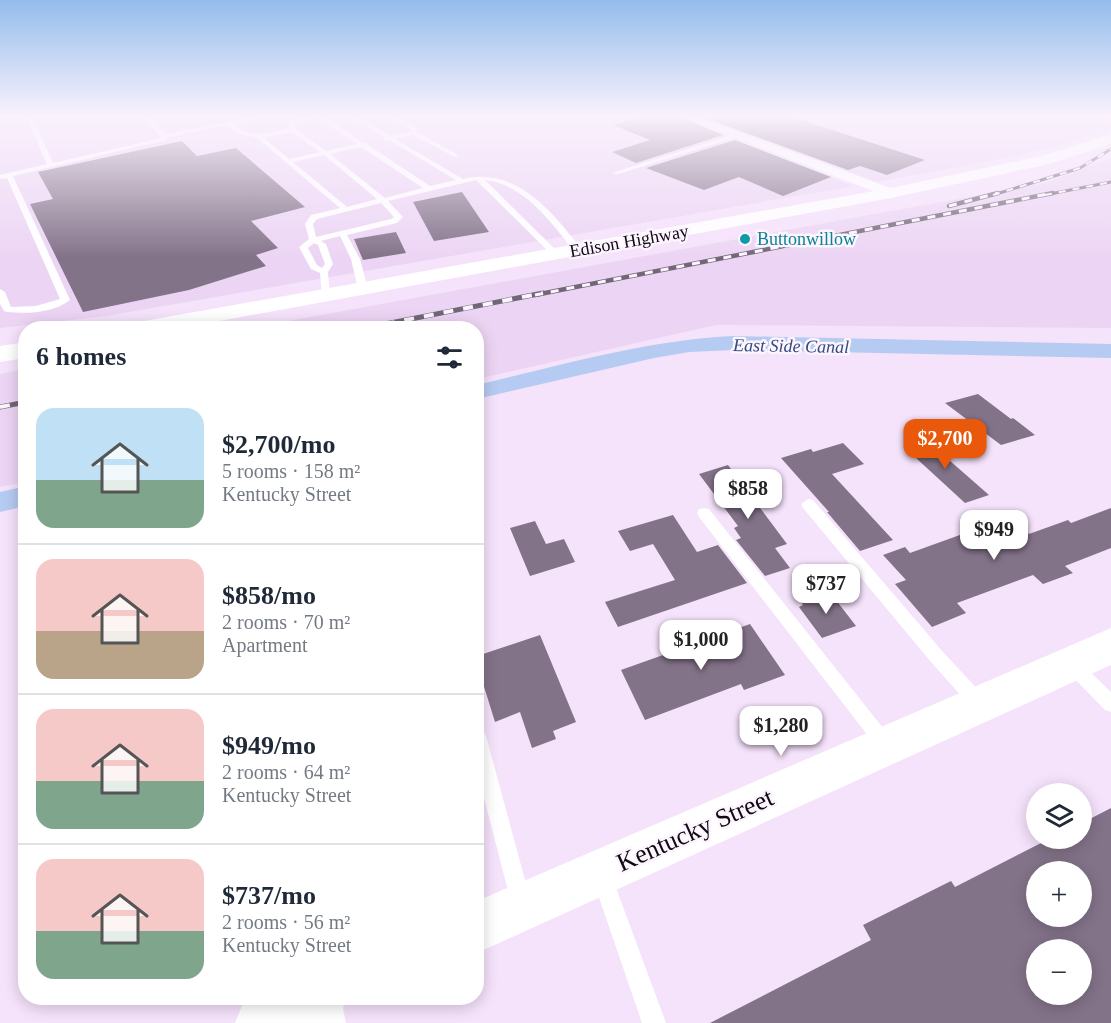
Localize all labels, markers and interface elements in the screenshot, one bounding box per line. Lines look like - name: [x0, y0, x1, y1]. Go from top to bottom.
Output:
- street label: Edison Highway: [568, 221, 690, 261]
- place label: Buttonwillow: [757, 229, 856, 249]
- marker: Buttonwillow: [738, 232, 752, 246]
- water label: East Side Canal: [732, 335, 849, 357]
- icon: filters: [433, 341, 466, 374]
- text: 6 homes: [36, 342, 126, 371]
- pin: $2,700: [896, 419, 994, 470]
- text: $2,700: [918, 427, 973, 449]
- text: $2,700/mo: [222, 430, 335, 459]
- icon: home: [84, 432, 156, 504]
- text: 5 rooms · 158 m²: [222, 460, 360, 482]
- pin: $858: [712, 469, 784, 520]
- text: $858: [728, 477, 768, 499]
- text: Kentucky Street: [222, 483, 351, 505]
- pin: $949: [958, 510, 1030, 561]
- text: $949: [974, 518, 1014, 540]
- pin: $737: [790, 564, 862, 615]
- text: $737: [806, 572, 846, 594]
- text: $858/mo: [222, 581, 316, 610]
- icon: home: [84, 583, 156, 655]
- text: 2 rooms · 70 m²: [222, 611, 350, 633]
- pin: $1,000: [652, 620, 750, 671]
- text: $1,000: [674, 628, 729, 650]
- text: Apartment: [222, 634, 308, 656]
- pin: $1,280: [732, 706, 830, 757]
- text: $1,280: [754, 714, 809, 736]
- text: $949/mo: [222, 731, 316, 760]
- icon: home: [84, 733, 156, 805]
- text: 2 rooms · 64 m²: [222, 761, 350, 783]
- street label: Kentucky Street: [612, 782, 778, 877]
- map controls: [1026, 783, 1092, 1005]
- button: layers: [1026, 783, 1092, 849]
- text: Kentucky Street: [222, 784, 351, 806]
- button: +: [1026, 861, 1092, 927]
- text: $737/mo: [222, 881, 316, 910]
- icon: home: [84, 883, 156, 955]
- text: 2 rooms · 56 m²: [222, 911, 350, 933]
- text: Kentucky Street: [222, 934, 351, 956]
- button: −: [1026, 939, 1092, 1005]

